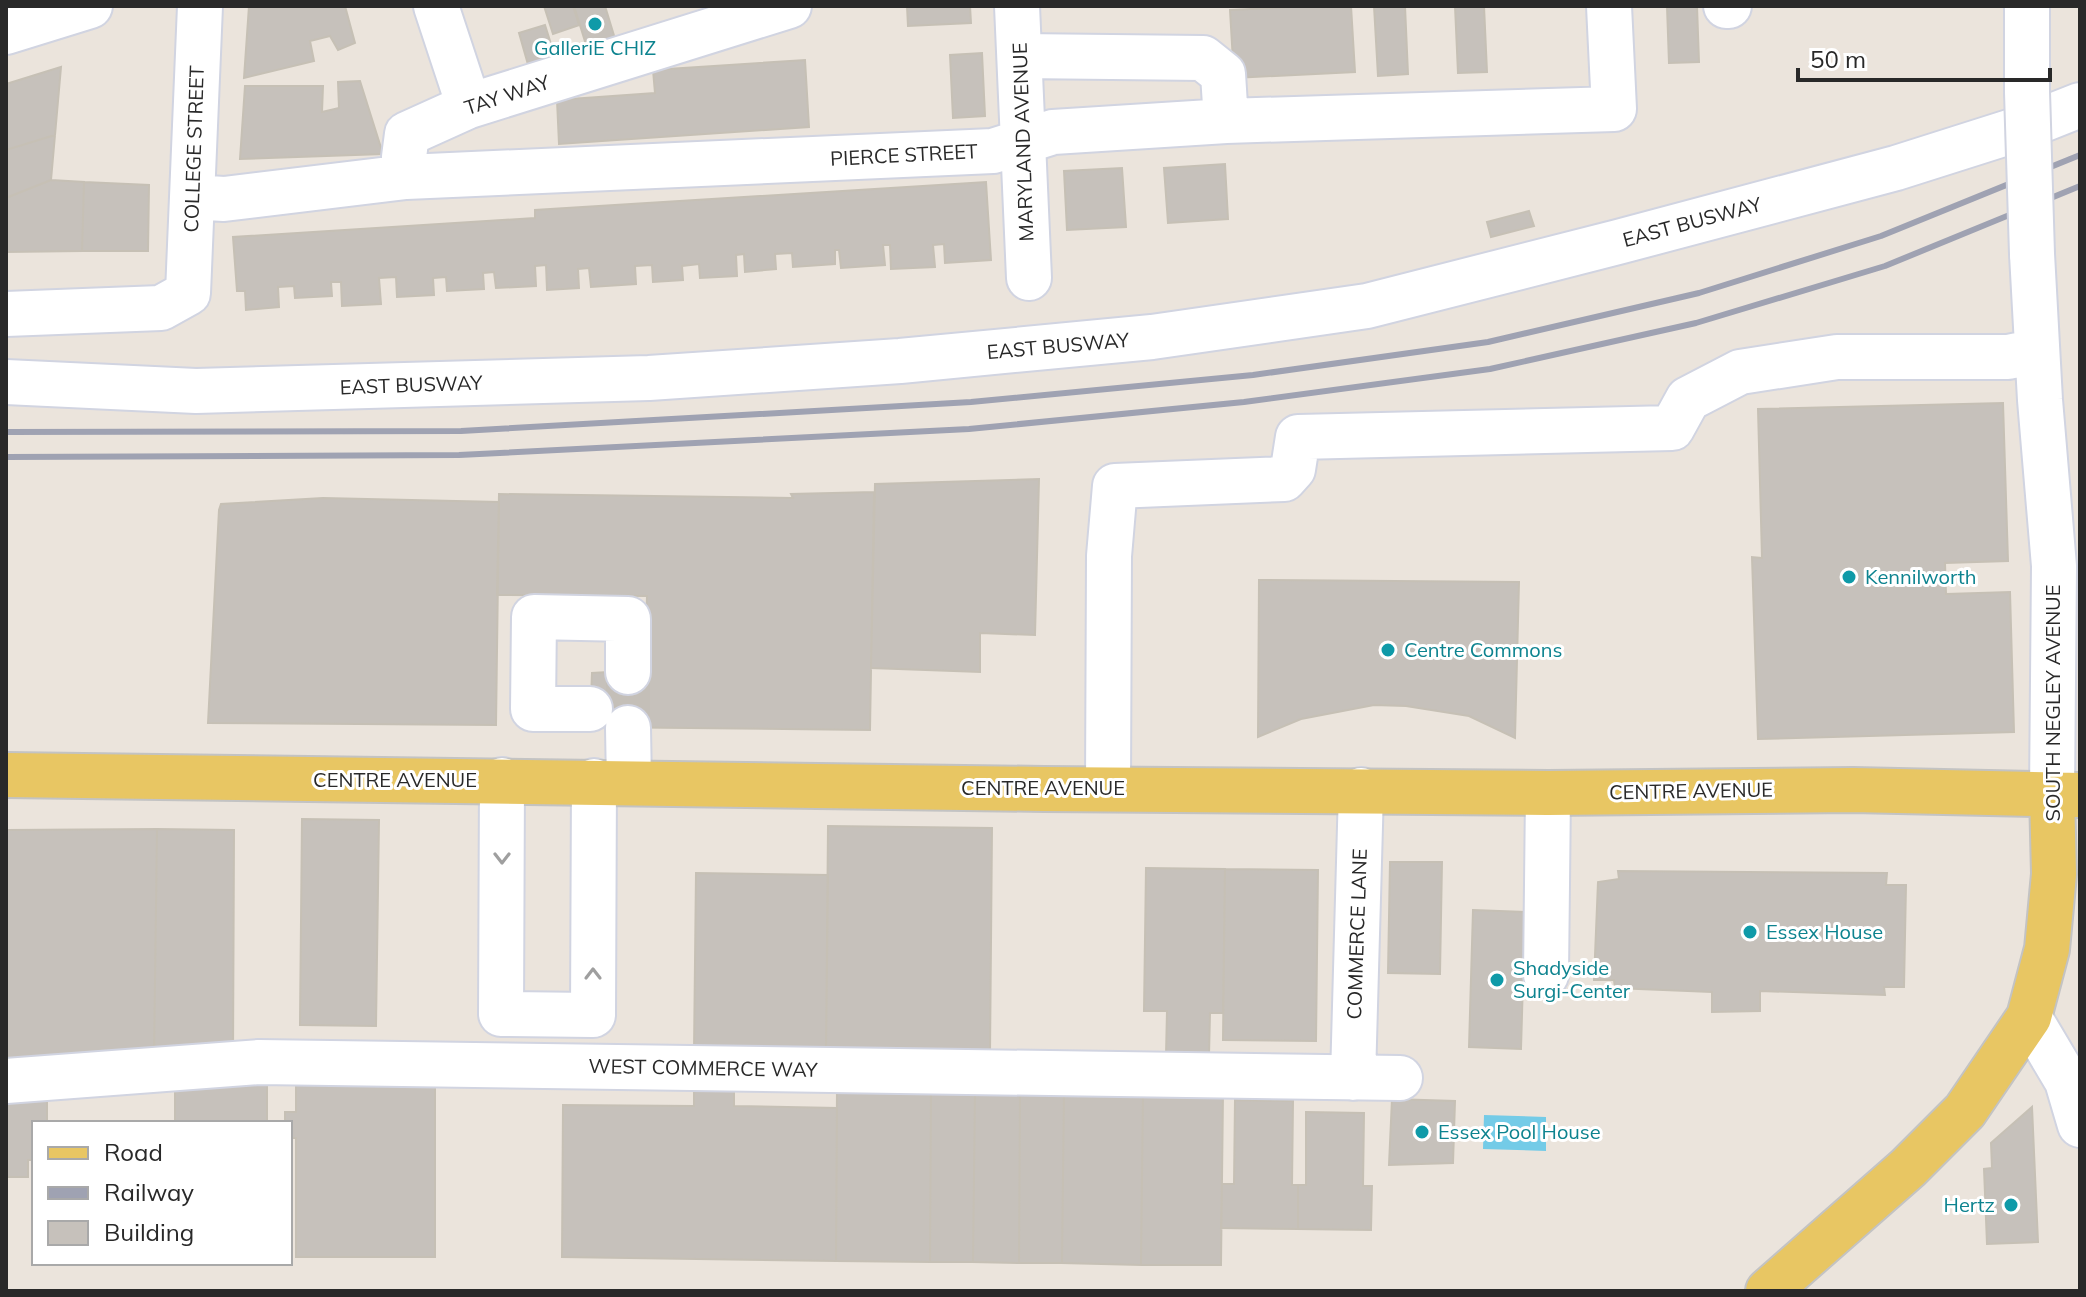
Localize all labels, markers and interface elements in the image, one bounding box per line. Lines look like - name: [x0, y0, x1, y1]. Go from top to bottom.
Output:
- marker: GalleriE CHIZ: [586, 15, 604, 33]
- scale bar: [1798, 32, 2050, 82]
- place label: GalleriE CHIZ: [534, 35, 656, 60]
- street label: MARYLAND AVENUE: [1007, 42, 1038, 242]
- text: 50 m: [1810, 44, 1866, 74]
- street label: COLLEGE STREET: [178, 65, 209, 233]
- street label: TAY WAY: [461, 69, 553, 120]
- street label: PIERCE STREET: [830, 138, 978, 171]
- street label: EAST BUSWAY: [1620, 191, 1765, 252]
- street label: EAST BUSWAY: [986, 327, 1131, 364]
- street label: EAST BUSWAY: [339, 369, 484, 399]
- place label: Kennilworth: [1865, 564, 1976, 589]
- marker: Kennilworth: [1840, 568, 1858, 586]
- street label: SOUTH NEGLEY AVENUE: [2040, 585, 2065, 821]
- place label: Centre Commons: [1404, 637, 1562, 662]
- marker: Centre Commons: [1379, 641, 1397, 659]
- street label: CENTRE AVENUE: [313, 767, 477, 792]
- street label: CENTRE AVENUE: [961, 775, 1125, 800]
- street label: CENTRE AVENUE: [1609, 777, 1773, 804]
- street label: COMMERCE LANE: [1341, 848, 1372, 1020]
- one-way arrow: [493, 852, 511, 865]
- place label: Essex House: [1766, 919, 1883, 944]
- marker: Essex House: [1741, 923, 1759, 941]
- place label: Shadyside Surgi-Center: [1513, 955, 1631, 1003]
- one-way arrow: [584, 967, 602, 980]
- marker: Shadyside Surgi-Center: [1488, 971, 1506, 989]
- street label: WEST COMMERCE WAY: [588, 1053, 819, 1082]
- place label: Essex Pool House: [1438, 1119, 1601, 1144]
- legend: [32, 1121, 292, 1265]
- marker: Essex Pool House: [1413, 1123, 1431, 1141]
- text: Road: [104, 1137, 163, 1167]
- text: Railway: [104, 1177, 194, 1207]
- place label: Hertz: [1944, 1192, 1995, 1217]
- marker: Hertz: [2002, 1196, 2020, 1214]
- text: Building: [104, 1217, 194, 1247]

